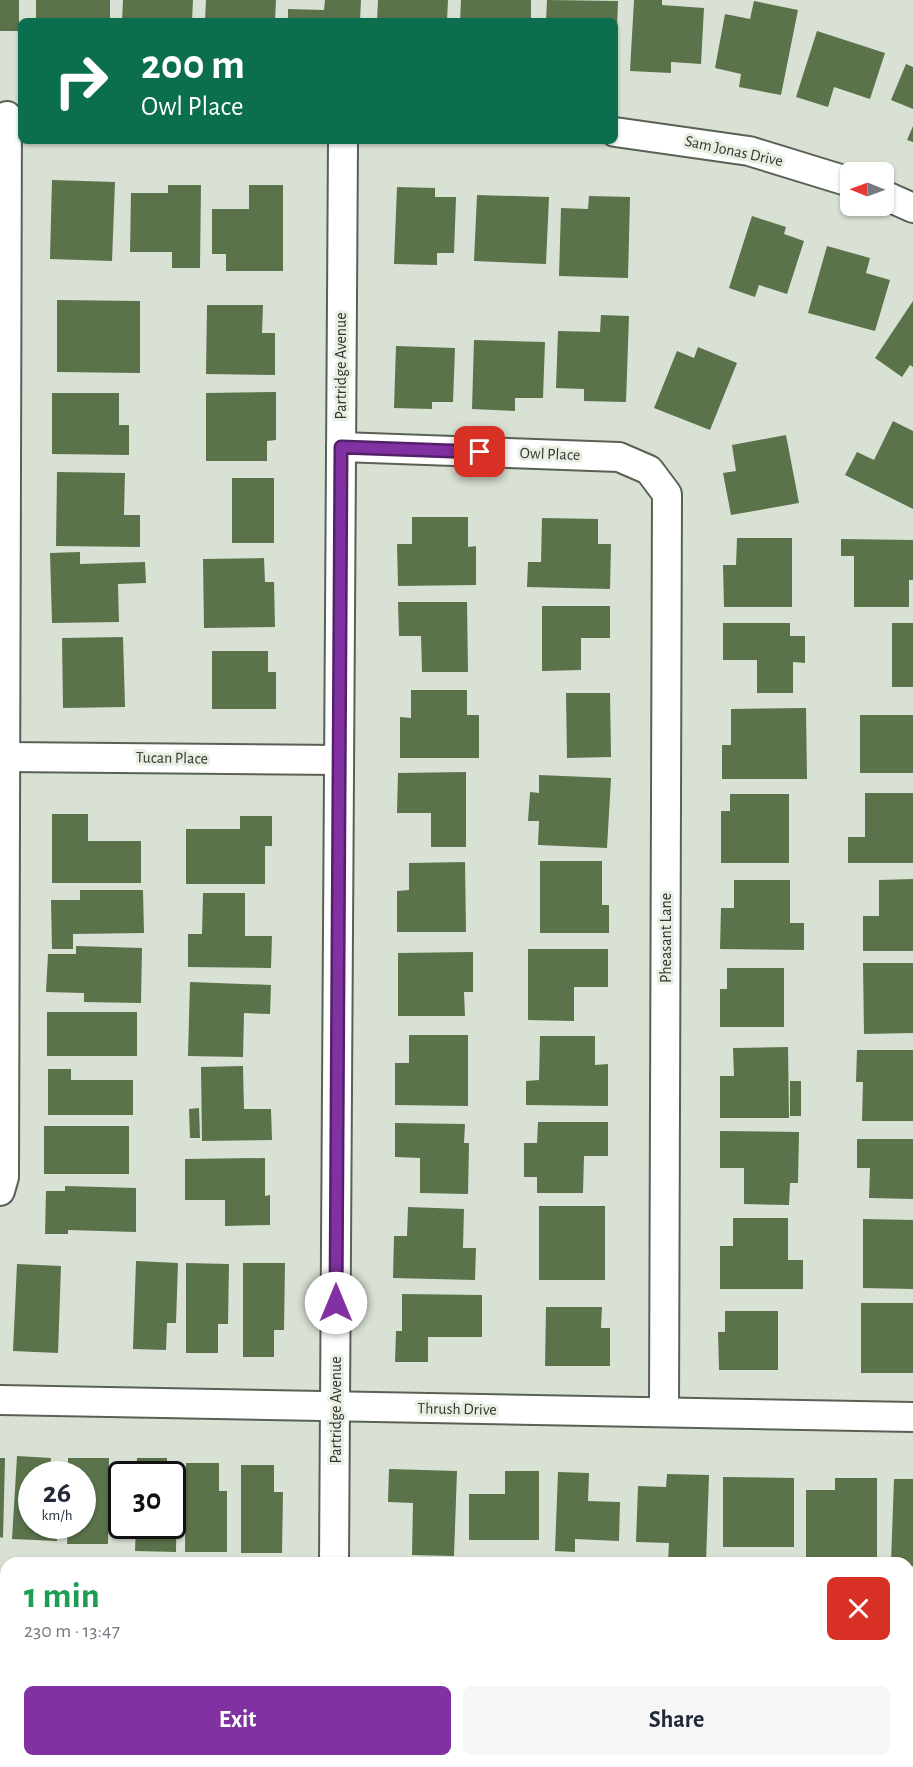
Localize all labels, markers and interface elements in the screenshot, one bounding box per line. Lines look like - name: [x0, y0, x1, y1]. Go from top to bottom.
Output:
- icon: right: [42, 42, 120, 120]
- text: 200 m: [141, 44, 245, 86]
- text: Owl Place: [141, 93, 243, 120]
- street label: Sam Jonas Drive: [684, 133, 784, 169]
- north arrow: [840, 162, 894, 216]
- map controls: [840, 162, 894, 216]
- street label: Partridge Avenue: [333, 312, 349, 420]
- pin: [454, 426, 505, 477]
- icon: arrive: [463, 435, 496, 468]
- street label: Owl Place: [519, 445, 581, 463]
- street label: Tucan Place: [136, 749, 208, 767]
- street label: Pheasant Lane: [658, 893, 674, 983]
- position arrow: [304, 1271, 368, 1335]
- street label: Partridge Avenue: [328, 1356, 344, 1464]
- street label: Thrush Drive: [417, 1400, 497, 1418]
- speed limit sign: 30: [108, 1461, 186, 1539]
- text: 26: [43, 1478, 71, 1508]
- text: km/h: [42, 1508, 72, 1523]
- button: close: [827, 1577, 890, 1640]
- text: 1 min: [24, 1578, 100, 1614]
- text: 230 m · 13:47: [24, 1621, 120, 1641]
- button: Exit: [24, 1686, 451, 1755]
- button: Share: [463, 1686, 890, 1755]

